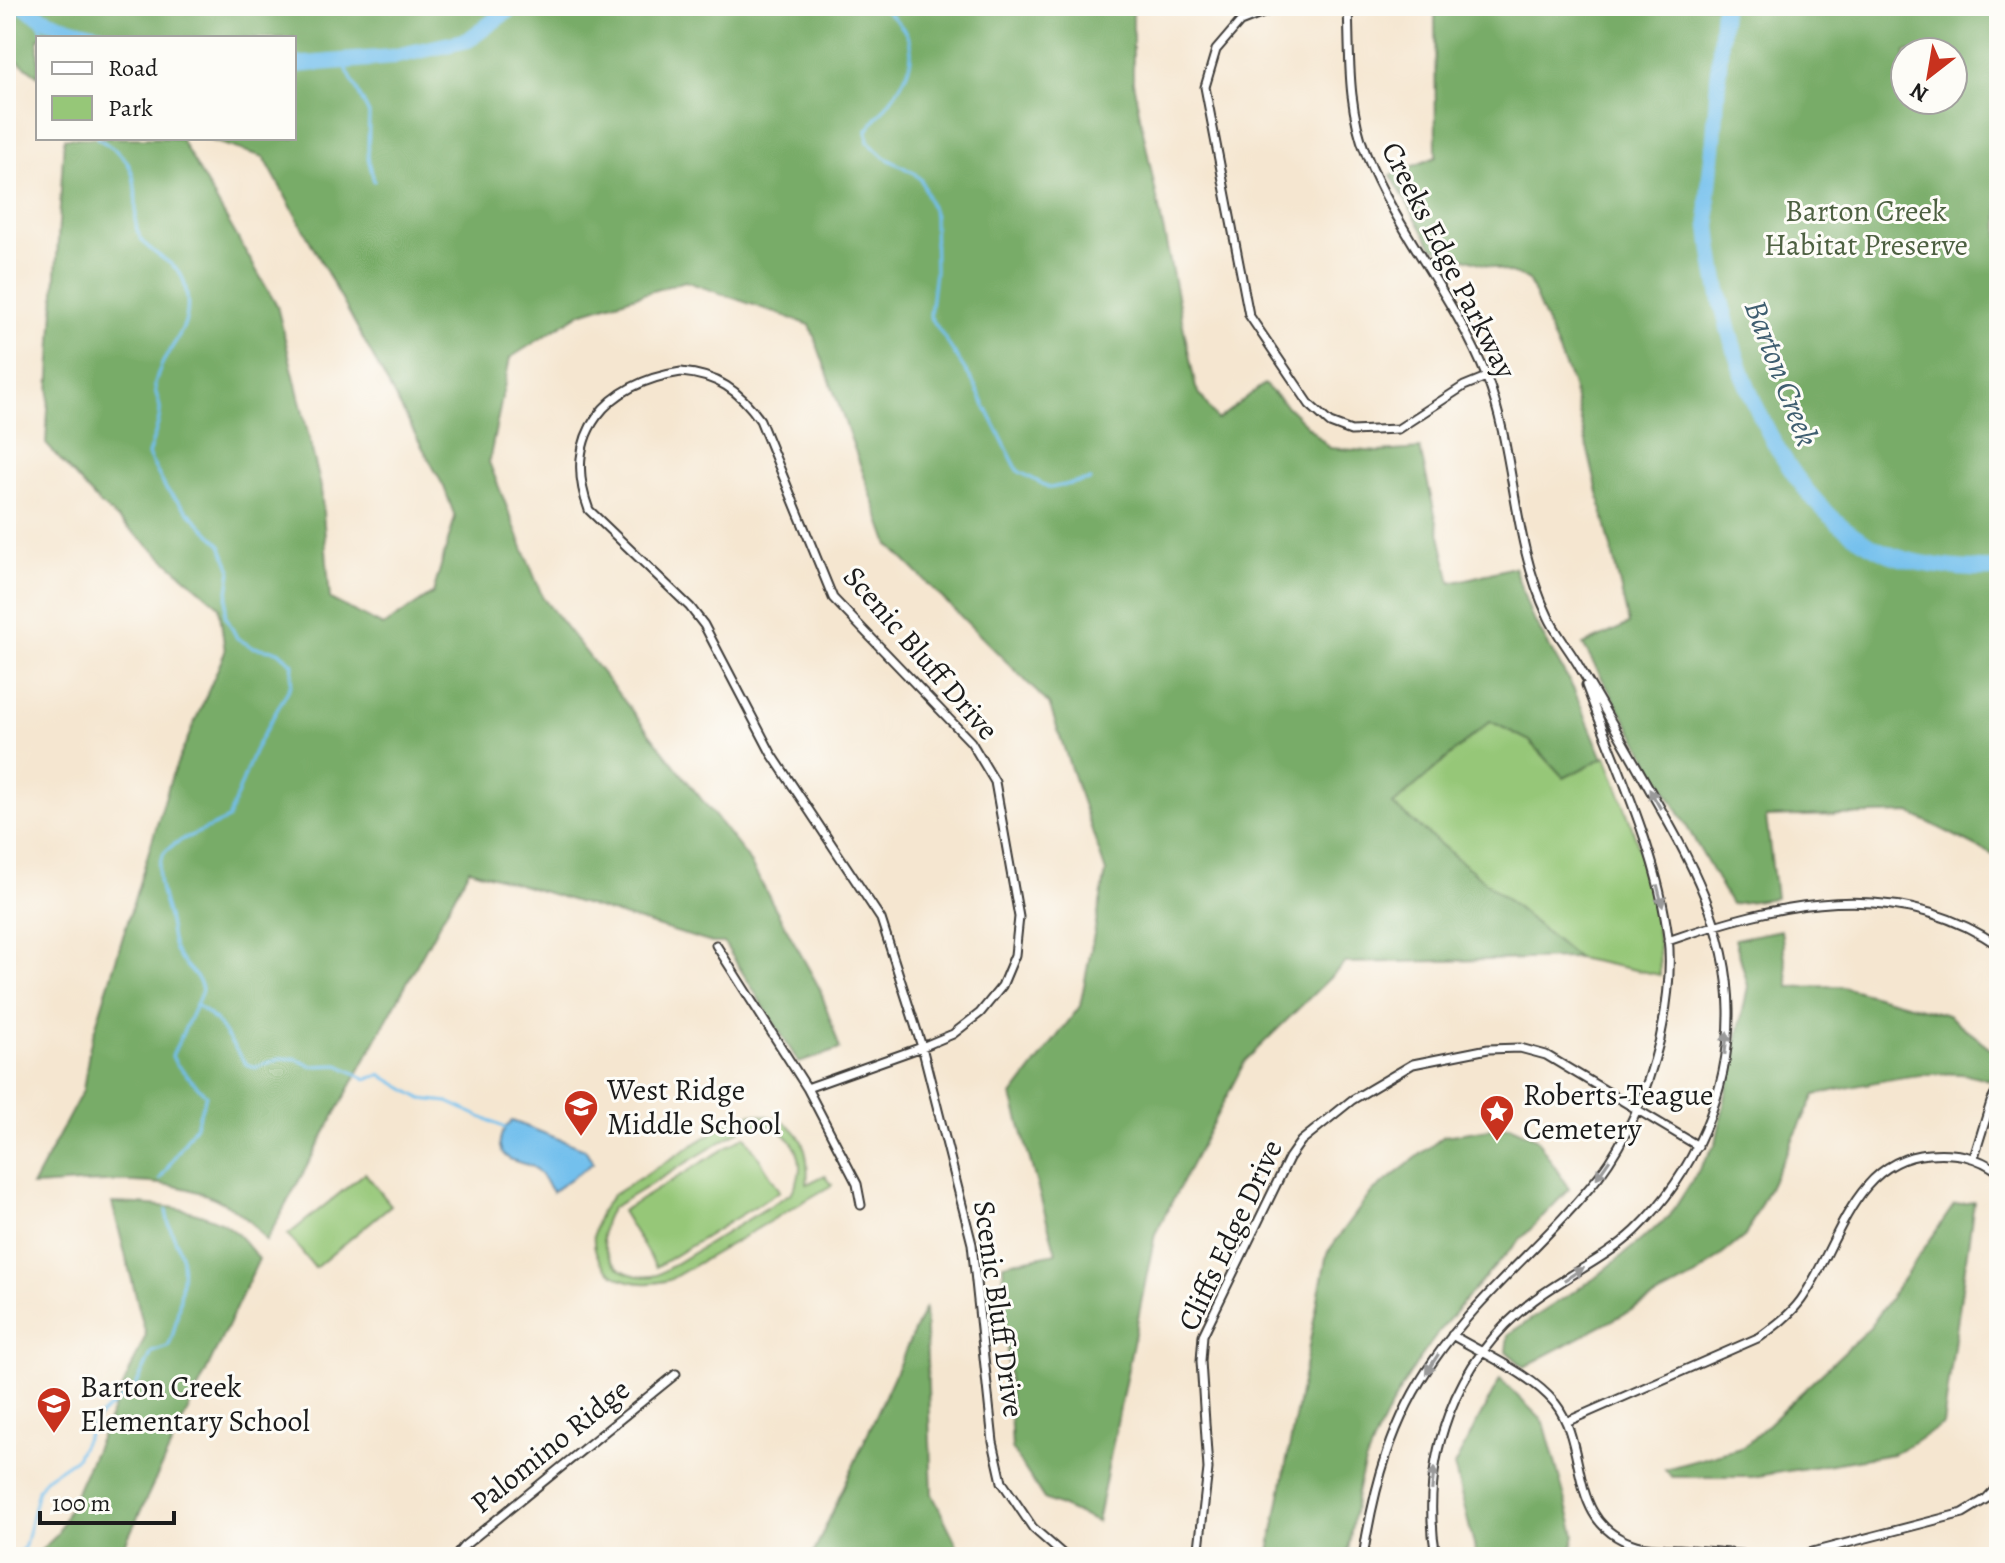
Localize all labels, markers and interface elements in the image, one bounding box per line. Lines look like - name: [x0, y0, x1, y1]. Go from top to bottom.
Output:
- legend: [36, 36, 296, 140]
- north arrow: [1889, 36, 1969, 116]
- text: Road: [108, 52, 158, 84]
- text: N: [1905, 75, 1934, 109]
- text: Park: [108, 92, 153, 124]
- street label: Creeks Edge Parkway: [1372, 135, 1526, 386]
- park label: Barton Creek Habitat Preserve: [1764, 191, 1968, 265]
- water label: Barton Creek: [1734, 294, 1830, 452]
- street label: Scenic Bluff Drive: [834, 558, 1008, 748]
- one-way arrow: [1648, 788, 1662, 810]
- one-way arrow: [1654, 883, 1667, 908]
- one-way arrow: [1720, 1030, 1733, 1055]
- place label: West Ridge Middle School: [606, 1070, 781, 1144]
- place label: Roberts-Teague Cemetery: [1523, 1075, 1714, 1149]
- school or university icon: West Ridge Middle School: [562, 1088, 600, 1138]
- place icon: Roberts-Teague Cemetery: [1478, 1093, 1516, 1143]
- street label: Cliffs Edge Drive: [1168, 1133, 1292, 1337]
- one-way arrow: [1596, 1158, 1611, 1179]
- street label: Scenic Bluff Drive: [964, 1198, 1034, 1420]
- one-way arrow: [1563, 1268, 1585, 1282]
- one-way arrow: [1425, 1353, 1439, 1375]
- place label: Barton Creek Elementary School: [80, 1367, 310, 1441]
- street label: Palomino Ridge: [462, 1369, 638, 1523]
- school or university icon: Barton Creek Elementary School: [35, 1385, 73, 1435]
- one-way arrow: [1427, 1467, 1440, 1492]
- scale bar: [40, 1475, 174, 1525]
- text: 100 m: [52, 1487, 111, 1519]

